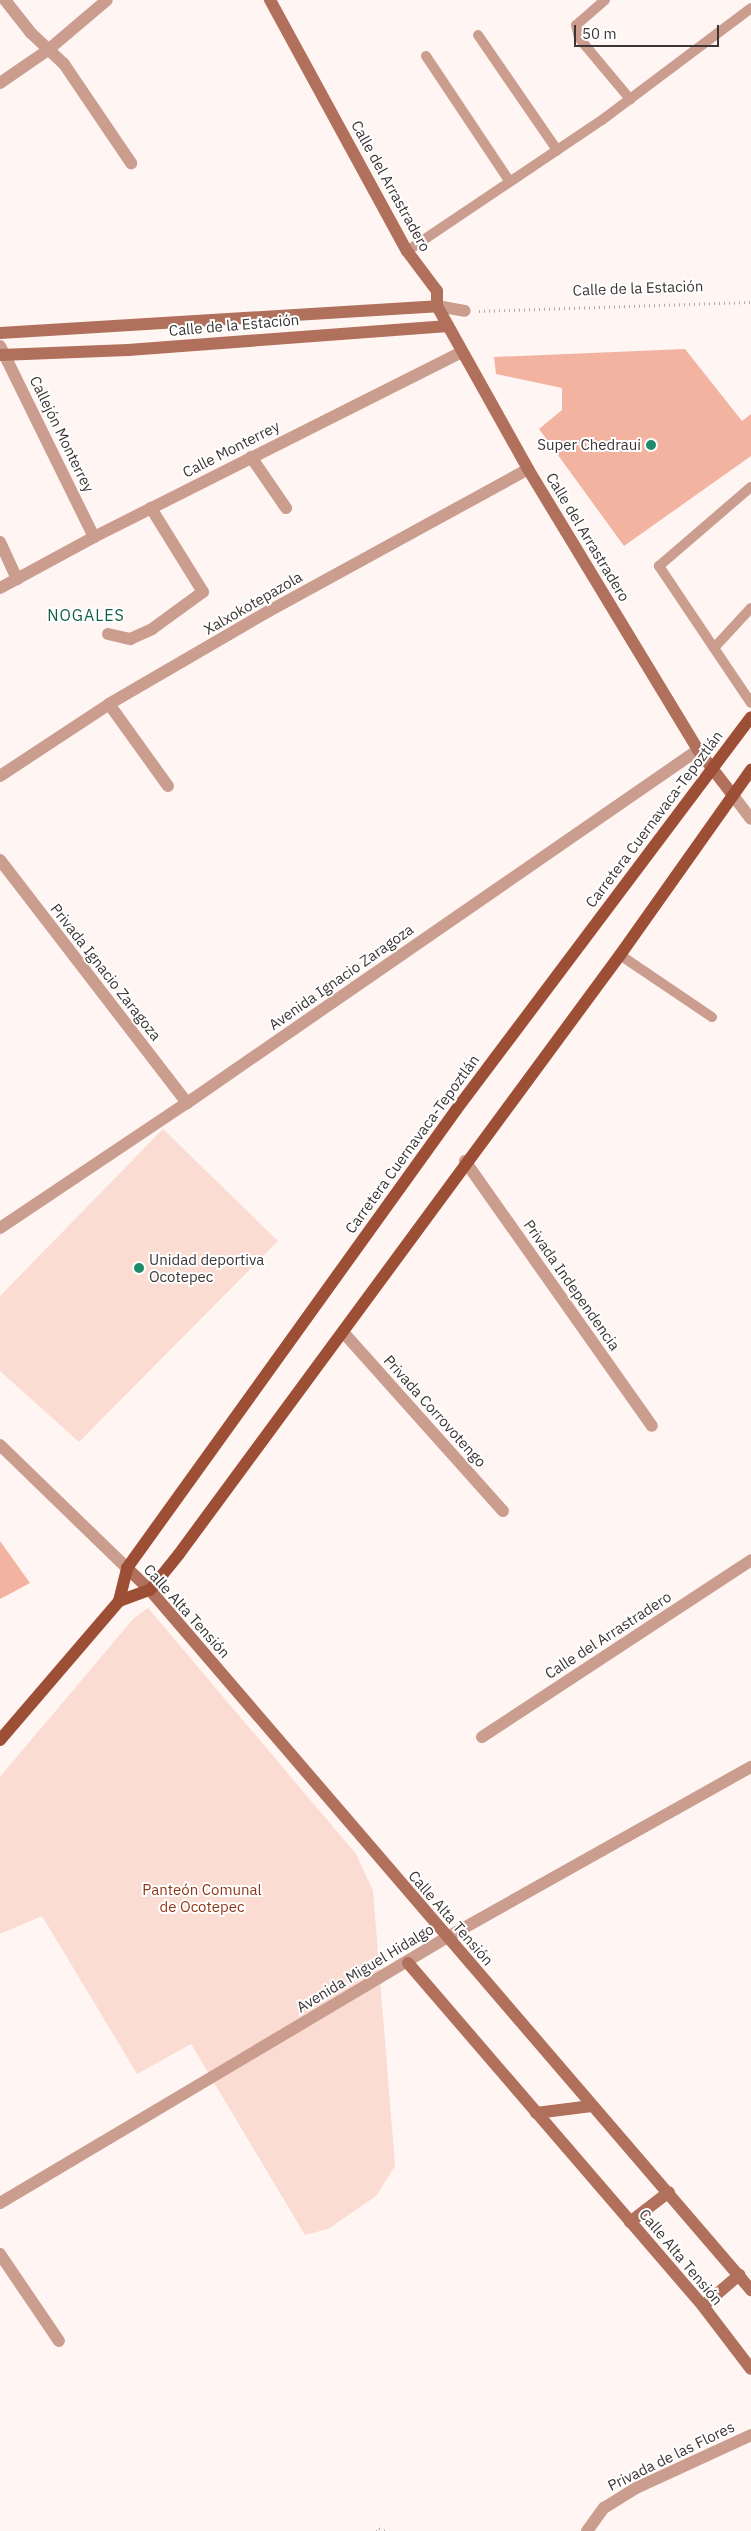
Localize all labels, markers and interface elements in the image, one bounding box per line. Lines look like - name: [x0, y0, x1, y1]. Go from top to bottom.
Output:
- scale bar: [576, 15, 721, 47]
- text: 50 m: [582, 24, 617, 43]
- street label: Calle del Arrastradero: [347, 117, 435, 255]
- street label: Calle de la Estación: [572, 277, 704, 299]
- street label: Calle de la Estación: [168, 310, 300, 340]
- street label: Callejón Monterrey: [26, 373, 98, 495]
- street label: Calle Monterrey: [180, 417, 282, 481]
- place label: Super Chedraui: [537, 436, 641, 454]
- marker: Super Chedraui: [645, 439, 657, 451]
- street label: Calle del Arrastradero: [542, 469, 634, 605]
- street label: Xalxokotepazola: [201, 568, 305, 638]
- district label: NOGALES: [46, 605, 126, 625]
- street label: Carretera Cuernavaca-Tepoztlán: [582, 727, 726, 911]
- street label: Privada Ignacio Zaragoza: [47, 900, 165, 1044]
- street label: Avenida Ignacio Zaragoza: [265, 920, 417, 1034]
- street label: Carretera Cuernavaca-Tepoztlán: [341, 1051, 483, 1237]
- street label: Privada Independencia: [520, 1216, 624, 1354]
- place label: Unidad deportiva Ocotepec: [149, 1250, 264, 1285]
- marker: Unidad deportiva Ocotepec: [133, 1262, 145, 1274]
- street label: Privada Corrovotengo: [380, 1351, 490, 1471]
- street label: Calle Alta Tensión: [140, 1560, 234, 1662]
- street label: Calle del Arrastradero: [541, 1587, 675, 1683]
- street label: Calle Alta Tensión: [405, 1867, 497, 1969]
- park label: Panteón Comunal de Ocotepec: [142, 1880, 262, 1915]
- street label: Avenida Miguel Hidalgo: [293, 1920, 437, 2016]
- street label: Calle Alta Tensión: [636, 2205, 726, 2309]
- street label: Privada de las Flores: [605, 2417, 737, 2495]

